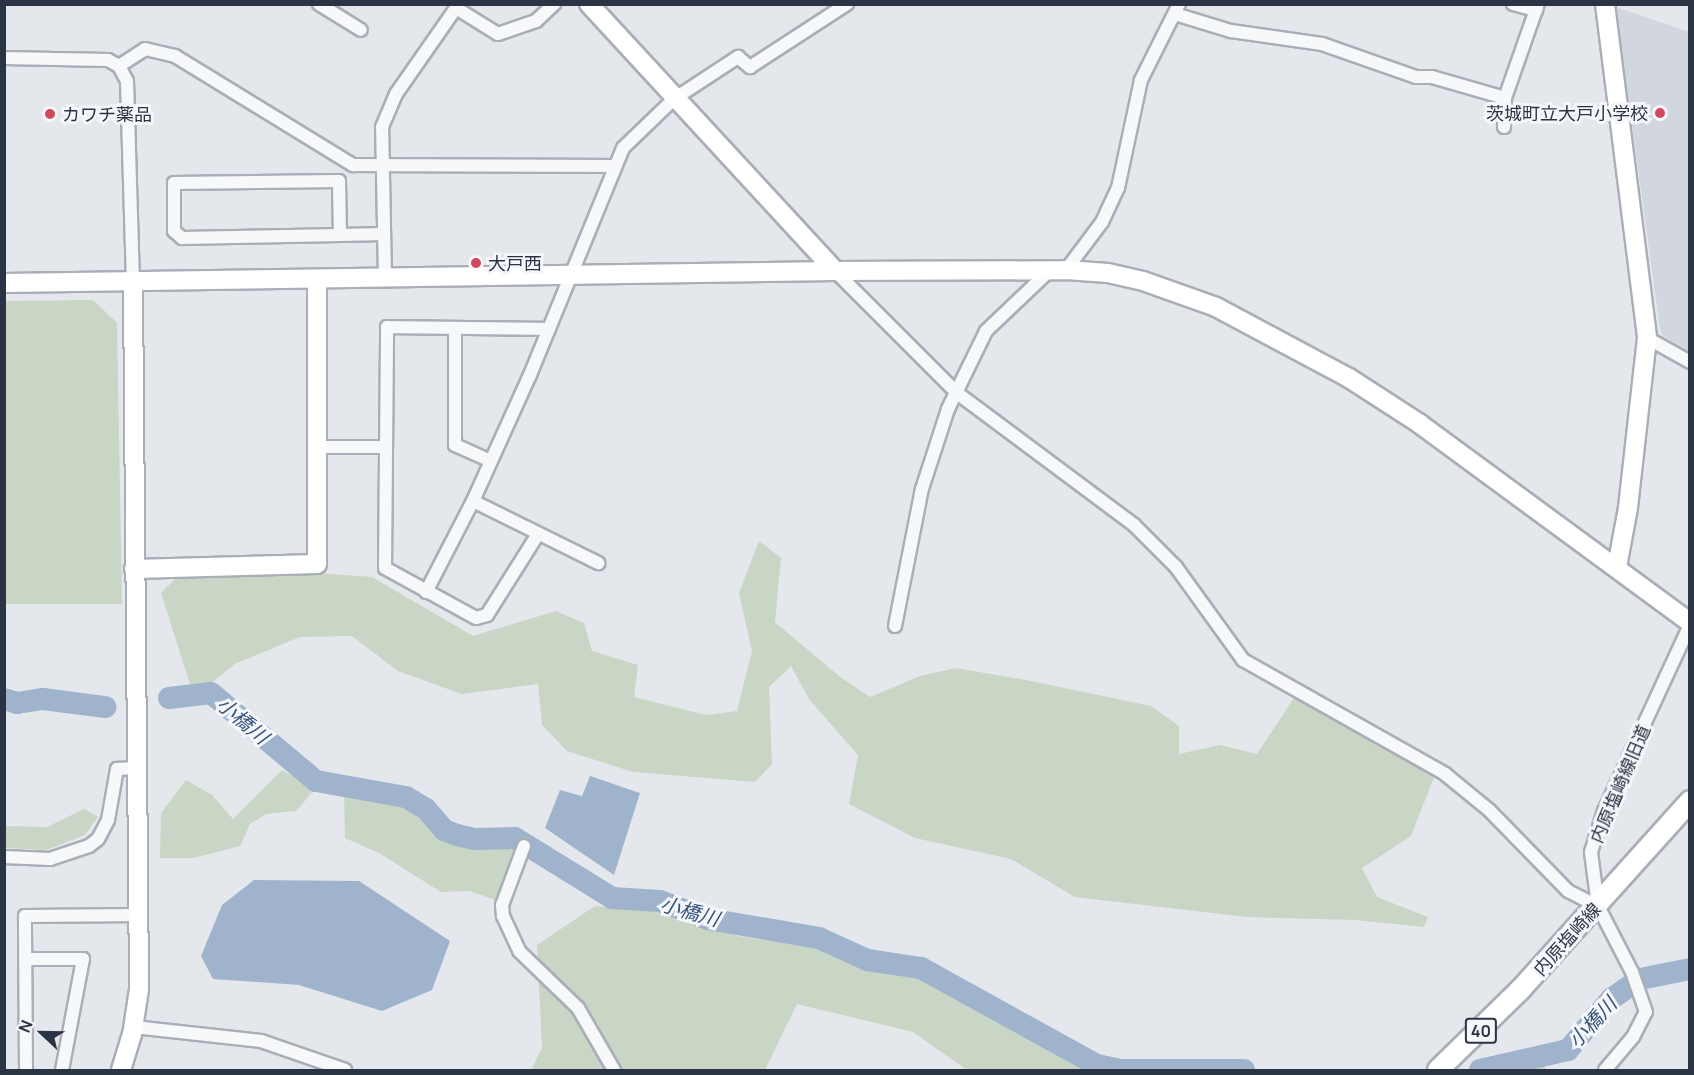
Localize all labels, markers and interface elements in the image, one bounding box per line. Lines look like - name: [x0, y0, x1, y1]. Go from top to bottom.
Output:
- place label: 茨城町立大戸小学校: [1486, 102, 1648, 124]
- place label: カワチ薬品: [62, 103, 152, 125]
- marker: 茨城町立大戸小学校: [1653, 106, 1667, 120]
- marker: カワチ薬品: [43, 107, 57, 121]
- place label: 大戸西: [488, 252, 542, 274]
- marker: 大戸西: [469, 256, 483, 270]
- water label: 小橋川: [212, 692, 274, 748]
- street label: 内原塩崎線旧道: [1585, 722, 1655, 846]
- water label: 小橋川: [658, 891, 722, 931]
- street label: 内原塩崎線: [1529, 898, 1605, 980]
- water label: 小橋川: [1563, 992, 1621, 1052]
- north arrow: [12, 1003, 72, 1063]
- text: N: [13, 1017, 38, 1036]
- road number: 40: [1464, 1018, 1498, 1044]

